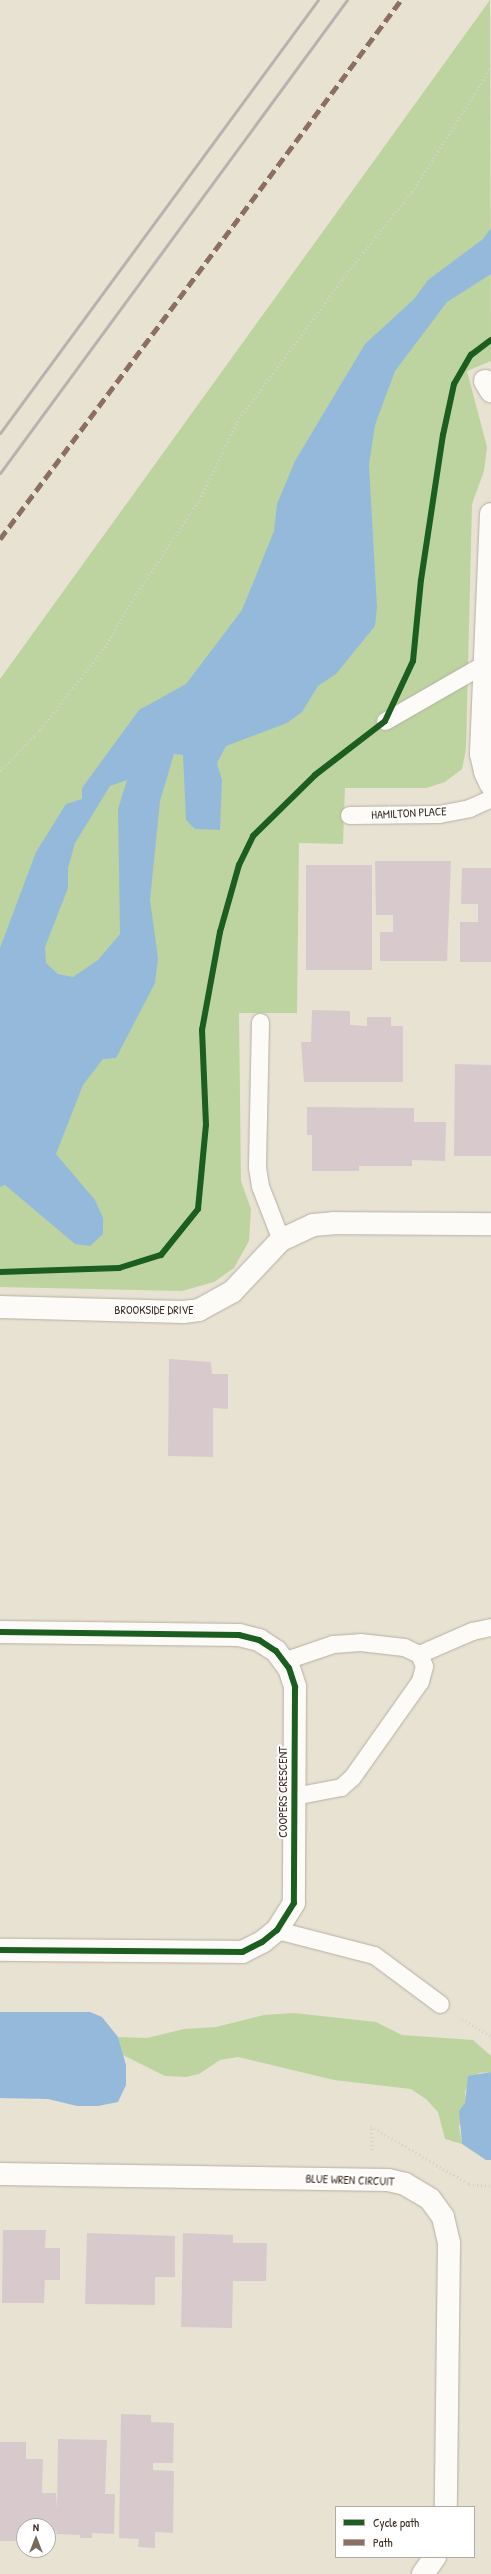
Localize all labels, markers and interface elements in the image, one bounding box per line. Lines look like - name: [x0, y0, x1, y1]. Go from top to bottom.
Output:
- street label: HAMILTON PLACE: [371, 804, 447, 822]
- street label: BROOKSIDE DRIVE: [114, 1303, 194, 1317]
- street label: COOPERS CRESCENT: [276, 1746, 290, 1838]
- street label: BLUE WREN CIRCUIT: [305, 2171, 395, 2189]
- legend: [335, 2506, 475, 2558]
- text: Cycle path: [373, 2514, 419, 2531]
- north arrow: [16, 2518, 56, 2558]
- text: N: [33, 2520, 39, 2534]
- text: Path: [373, 2534, 393, 2551]

